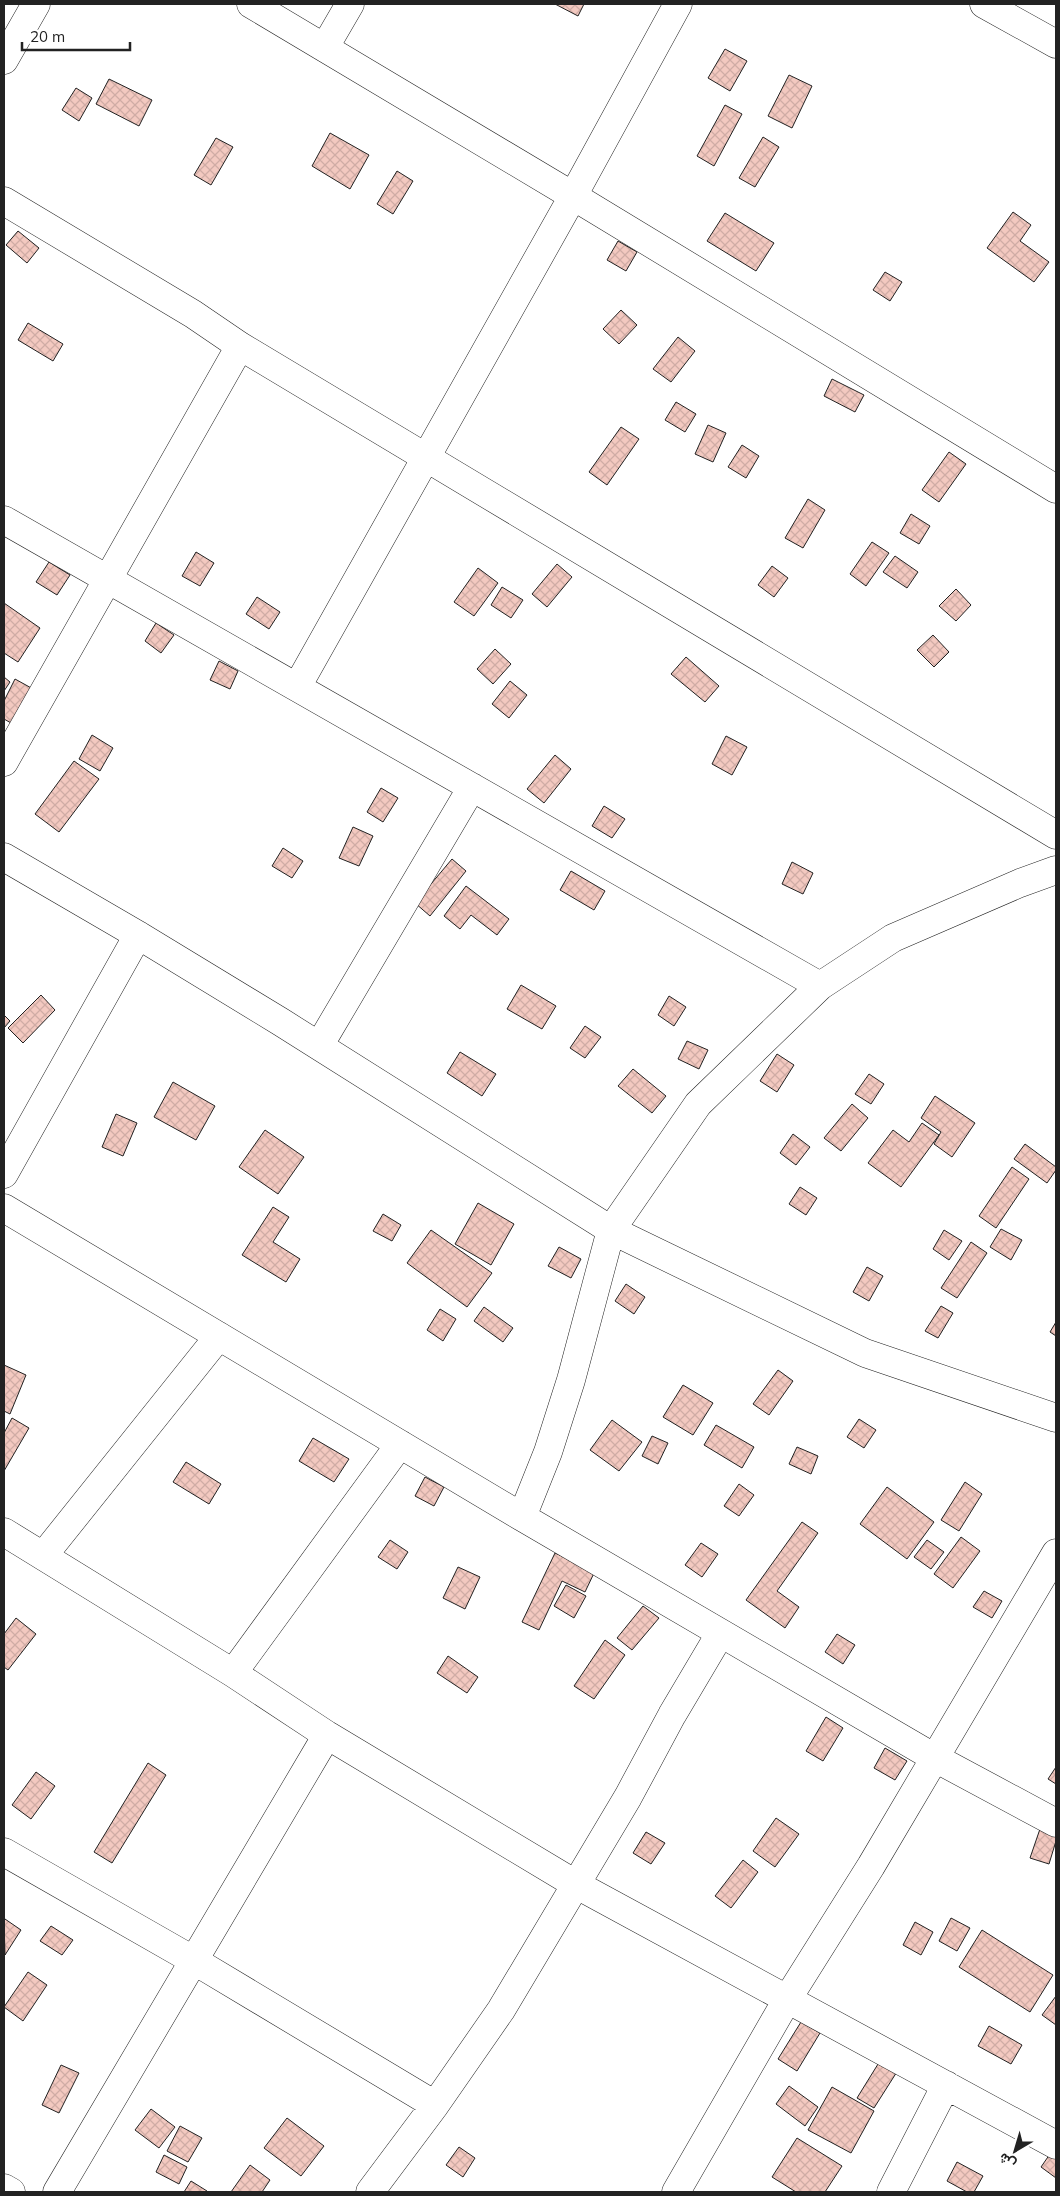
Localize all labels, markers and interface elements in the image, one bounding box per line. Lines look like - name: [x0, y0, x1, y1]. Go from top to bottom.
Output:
- scale bar: [22, 20, 130, 52]
- text: 20 m: [30, 27, 65, 46]
- north arrow: [990, 2126, 1040, 2176]
- text: ش: [995, 2149, 1019, 2174]

